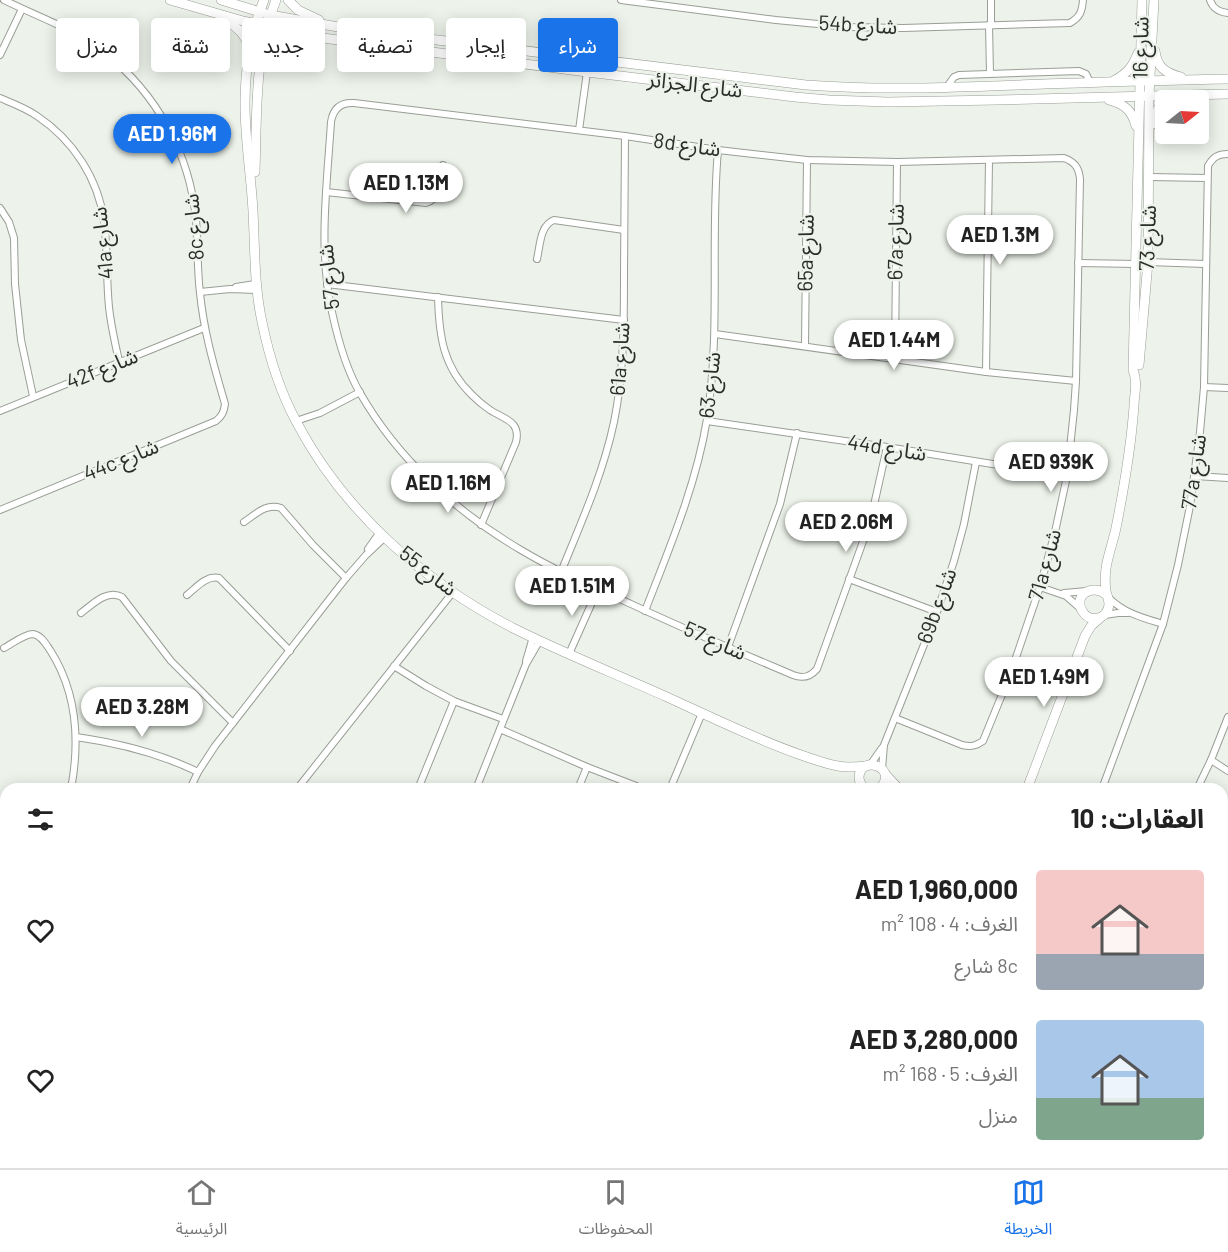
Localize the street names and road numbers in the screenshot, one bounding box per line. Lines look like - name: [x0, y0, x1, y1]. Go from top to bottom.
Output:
- street label: 54b شارع: [818, 9, 898, 42]
- street label: شارع 16: [1126, 16, 1157, 80]
- street label: شارع الجزائر: [645, 65, 744, 106]
- street label: 8d شارع: [651, 126, 722, 165]
- street label: 8c شارع: [177, 192, 212, 262]
- street label: 67a شارع: [881, 203, 912, 281]
- street label: 41a شارع: [85, 205, 122, 281]
- street label: شارع 73: [1133, 205, 1164, 271]
- street label: 65a شارع: [791, 214, 822, 292]
- street label: شارع 57: [312, 243, 347, 311]
- street label: 61a شارع: [603, 321, 638, 397]
- street label: 42f شارع: [62, 342, 143, 397]
- street label: شارع 63: [693, 350, 728, 420]
- street label: 44d شارع: [845, 428, 929, 469]
- street label: 44c شارع: [79, 432, 163, 489]
- street label: 77a شارع: [1175, 433, 1214, 512]
- street label: 71a شارع: [1022, 526, 1069, 604]
- street label: شارع 55: [392, 539, 463, 603]
- street label: 69b شارع: [910, 564, 964, 648]
- street label: شارع 57: [679, 615, 751, 668]

